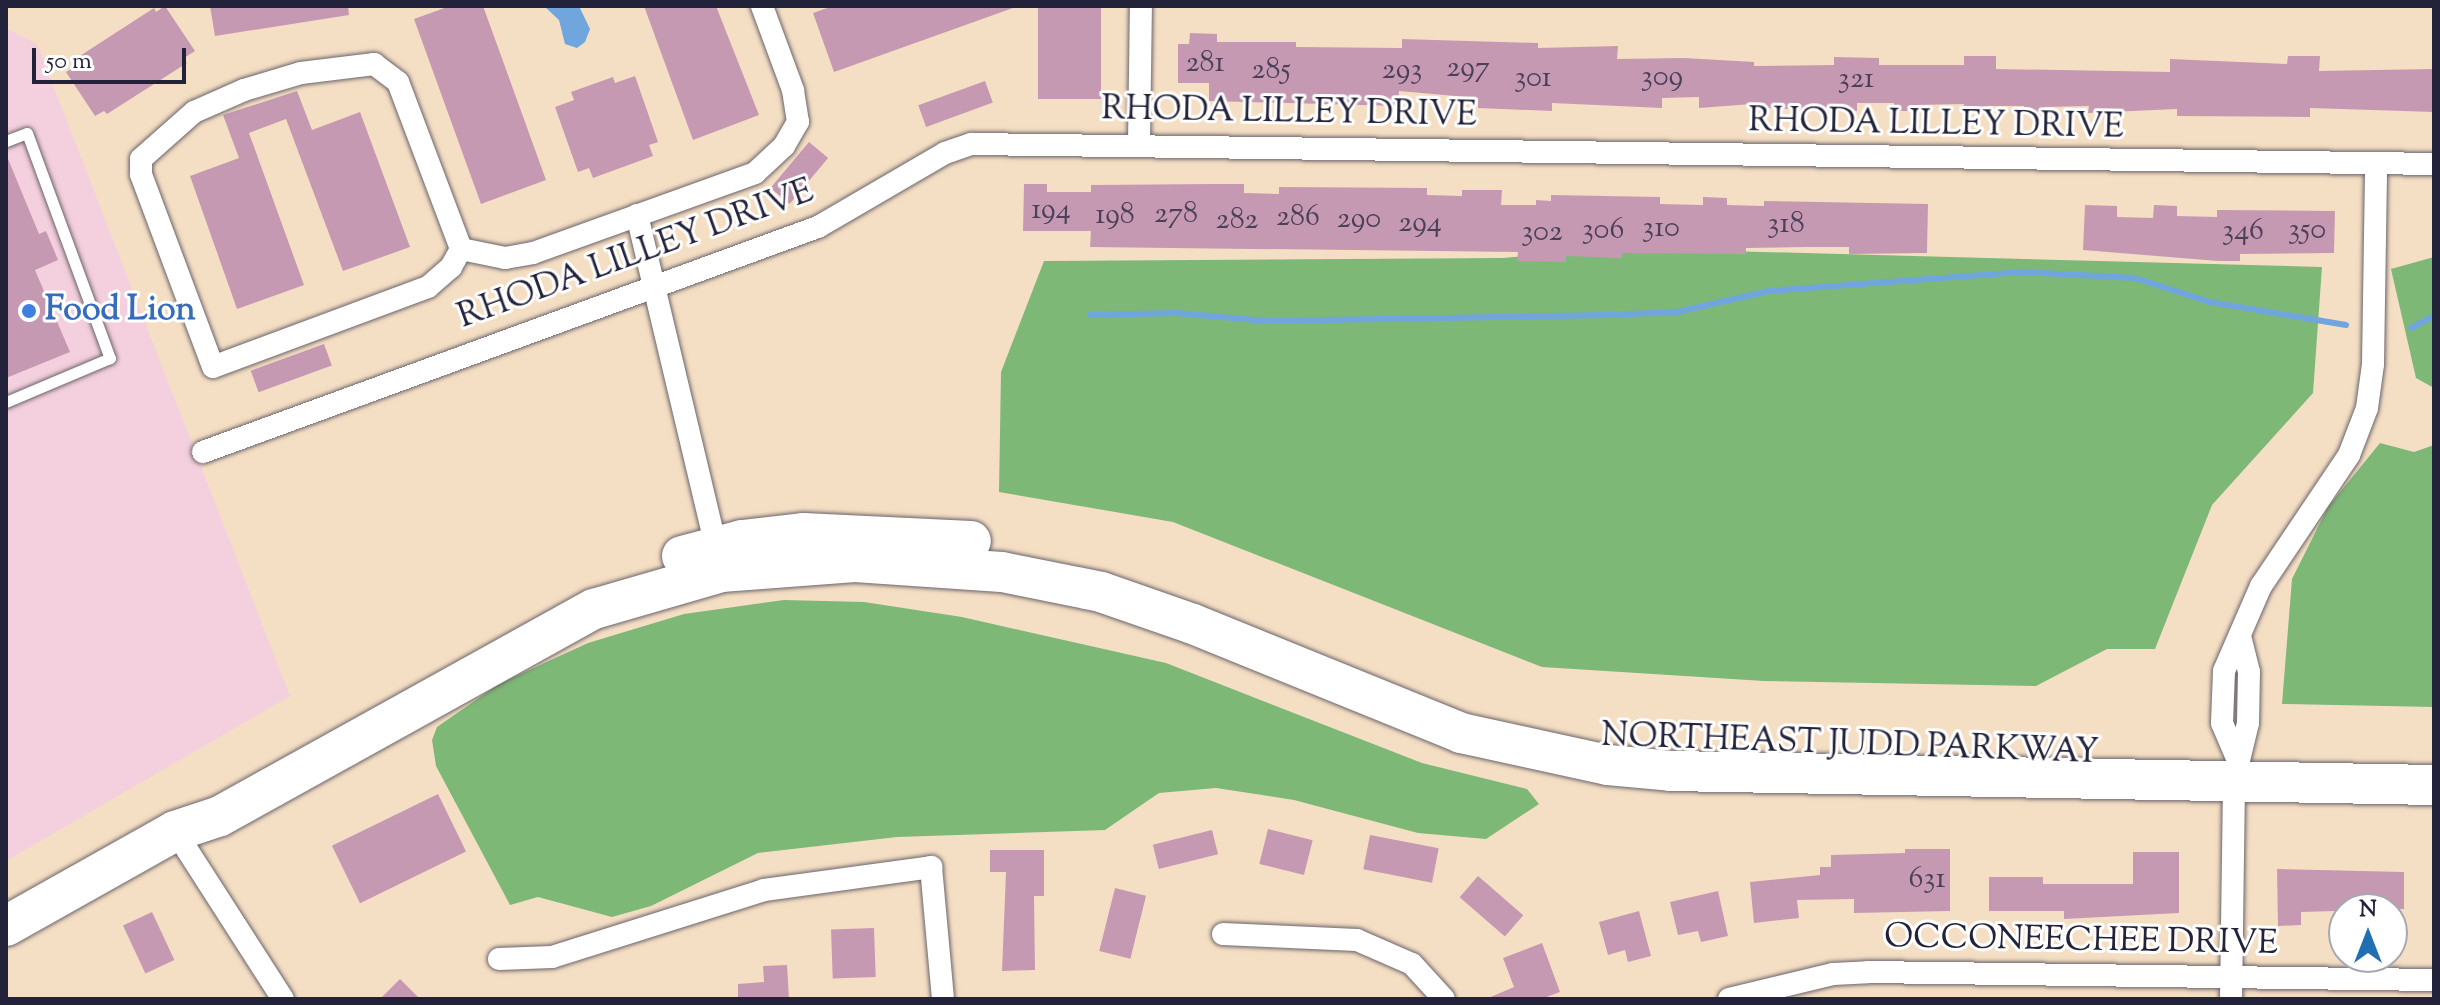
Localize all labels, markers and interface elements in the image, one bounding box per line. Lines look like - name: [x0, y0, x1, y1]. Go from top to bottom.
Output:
- scale bar: [36, 32, 190, 82]
- text: 50 m: [46, 45, 92, 79]
- house number: 281: [1185, 46, 1225, 82]
- house number: 297: [1446, 51, 1490, 87]
- house number: 285: [1251, 53, 1291, 89]
- house number: 293: [1382, 53, 1422, 89]
- house number: 309: [1641, 60, 1683, 96]
- house number: 301: [1514, 61, 1552, 97]
- house number: 321: [1838, 62, 1874, 98]
- street label: RHODA LILLEY DRIVE: [1101, 89, 1477, 137]
- street label: RHODA LILLEY DRIVE: [1748, 101, 2124, 149]
- street label: RHODA LILLEY DRIVE: [453, 172, 819, 338]
- house number: 194: [1031, 193, 1071, 229]
- house number: 278: [1154, 197, 1198, 233]
- house number: 198: [1095, 198, 1135, 234]
- house number: 286: [1276, 200, 1320, 236]
- house number: 290: [1337, 202, 1381, 238]
- house number: 282: [1216, 203, 1258, 239]
- house number: 294: [1398, 206, 1442, 242]
- house number: 318: [1767, 207, 1805, 243]
- house number: 310: [1642, 211, 1680, 247]
- house number: 306: [1582, 213, 1624, 249]
- house number: 350: [2288, 213, 2326, 249]
- house number: 346: [2222, 214, 2264, 250]
- house number: 302: [1521, 215, 1563, 251]
- place label: Food Lion: [45, 291, 196, 331]
- marker: Food Lion: [20, 302, 38, 320]
- street label: NORTHEAST JUDD PARKWAY: [1601, 716, 2099, 774]
- house number: 631: [1908, 862, 1946, 898]
- north arrow: [2328, 893, 2408, 973]
- text: N: [2359, 895, 2377, 927]
- street label: OCCONEECHEE DRIVE: [1884, 917, 2278, 965]

